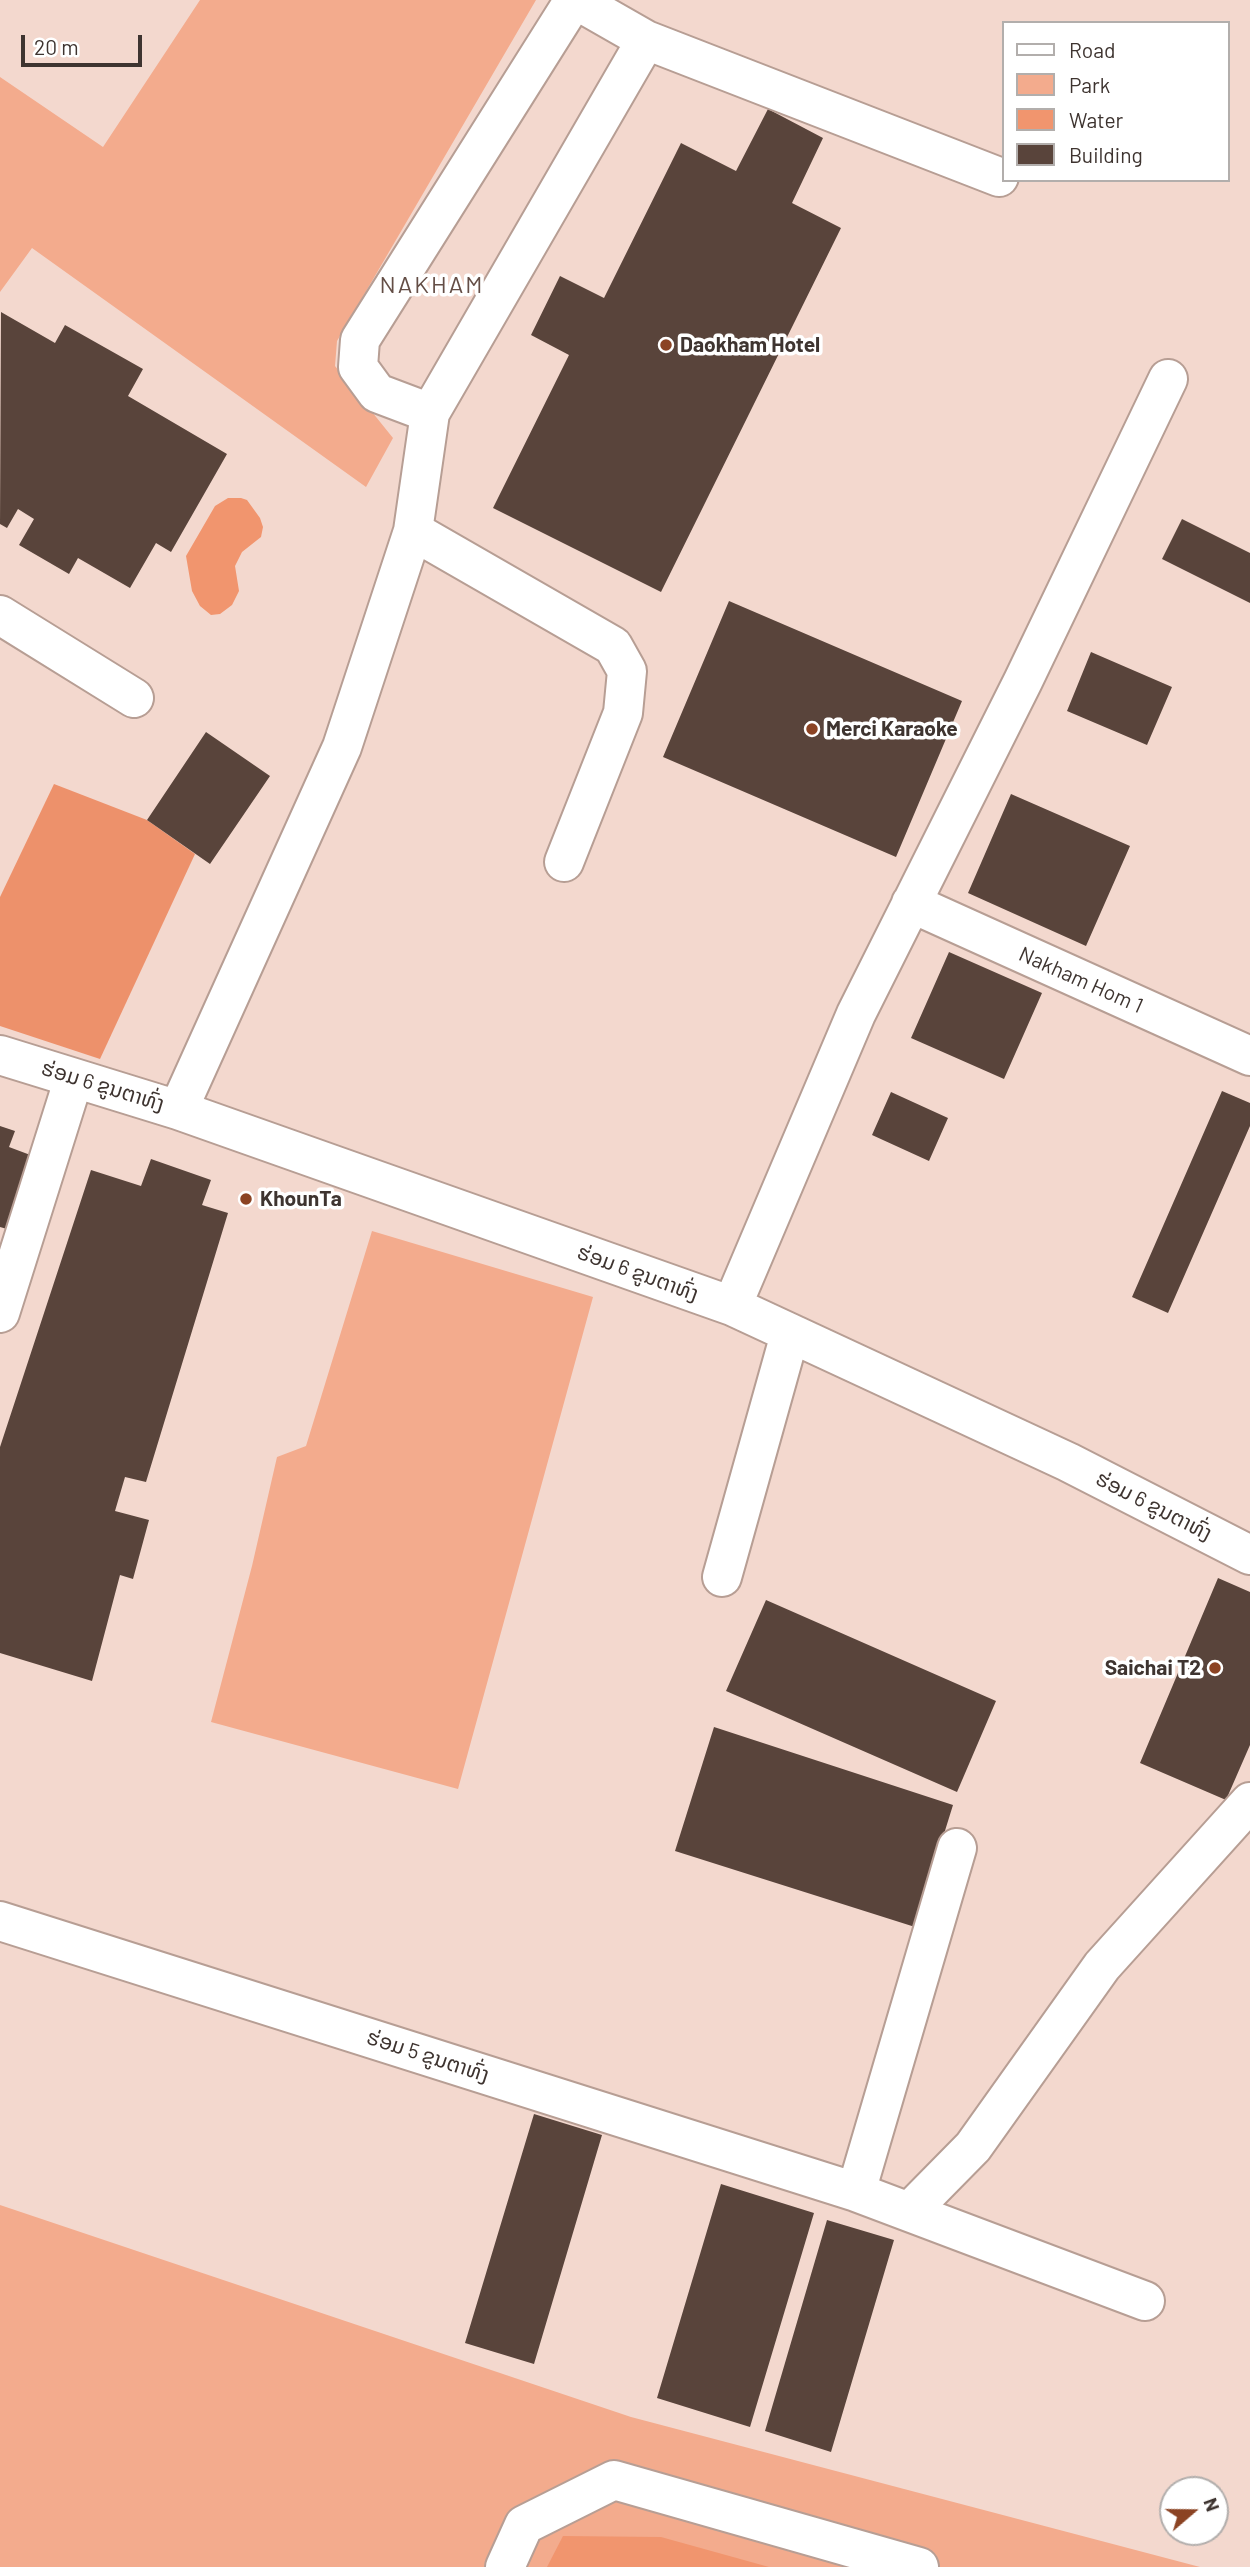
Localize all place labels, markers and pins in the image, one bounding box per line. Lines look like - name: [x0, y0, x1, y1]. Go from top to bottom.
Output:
- place label: Daokham Hotel: [680, 332, 820, 358]
- marker: Daokham Hotel: [658, 337, 674, 353]
- place label: Merci Karaoke: [826, 716, 958, 742]
- marker: Merci Karaoke: [804, 721, 820, 737]
- place label: KhounTa: [260, 1186, 342, 1212]
- marker: KhounTa: [238, 1191, 254, 1207]
- place label: Saichai T2: [1105, 1655, 1201, 1681]
- marker: Saichai T2: [1207, 1660, 1223, 1676]

